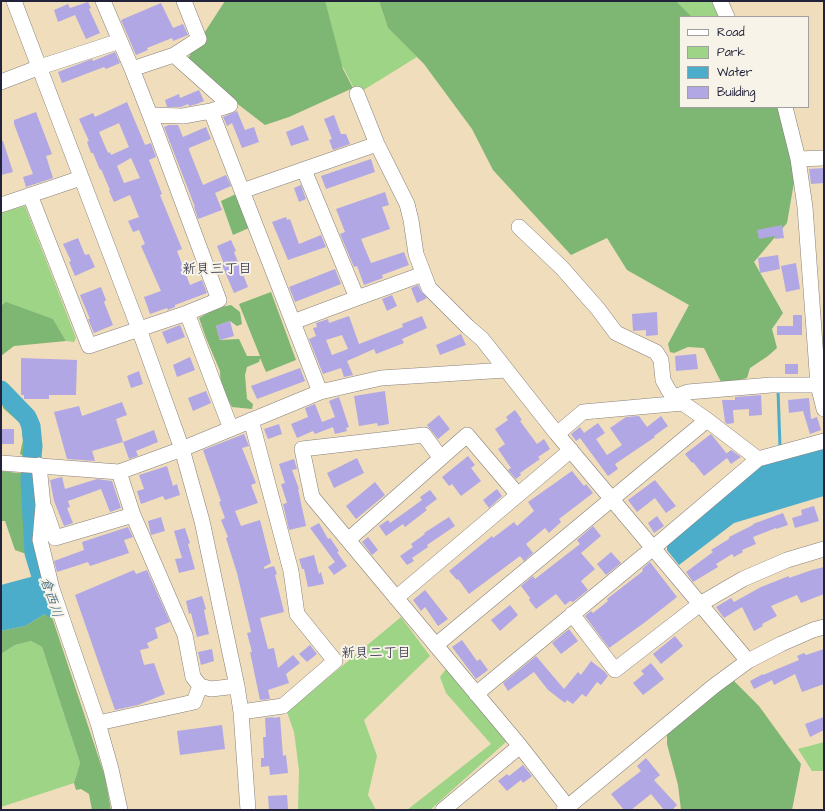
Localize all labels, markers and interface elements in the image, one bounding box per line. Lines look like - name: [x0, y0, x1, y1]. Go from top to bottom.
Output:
- legend: [679, 16, 809, 108]
- text: Road: [717, 24, 745, 41]
- text: Park: [717, 44, 745, 61]
- text: Water: [717, 64, 752, 81]
- text: Building: [717, 84, 755, 101]
- district label: 新貝三丁目: [182, 262, 252, 278]
- water label: 倉西川: [35, 575, 65, 621]
- district label: 新貝二丁目: [341, 646, 411, 662]

